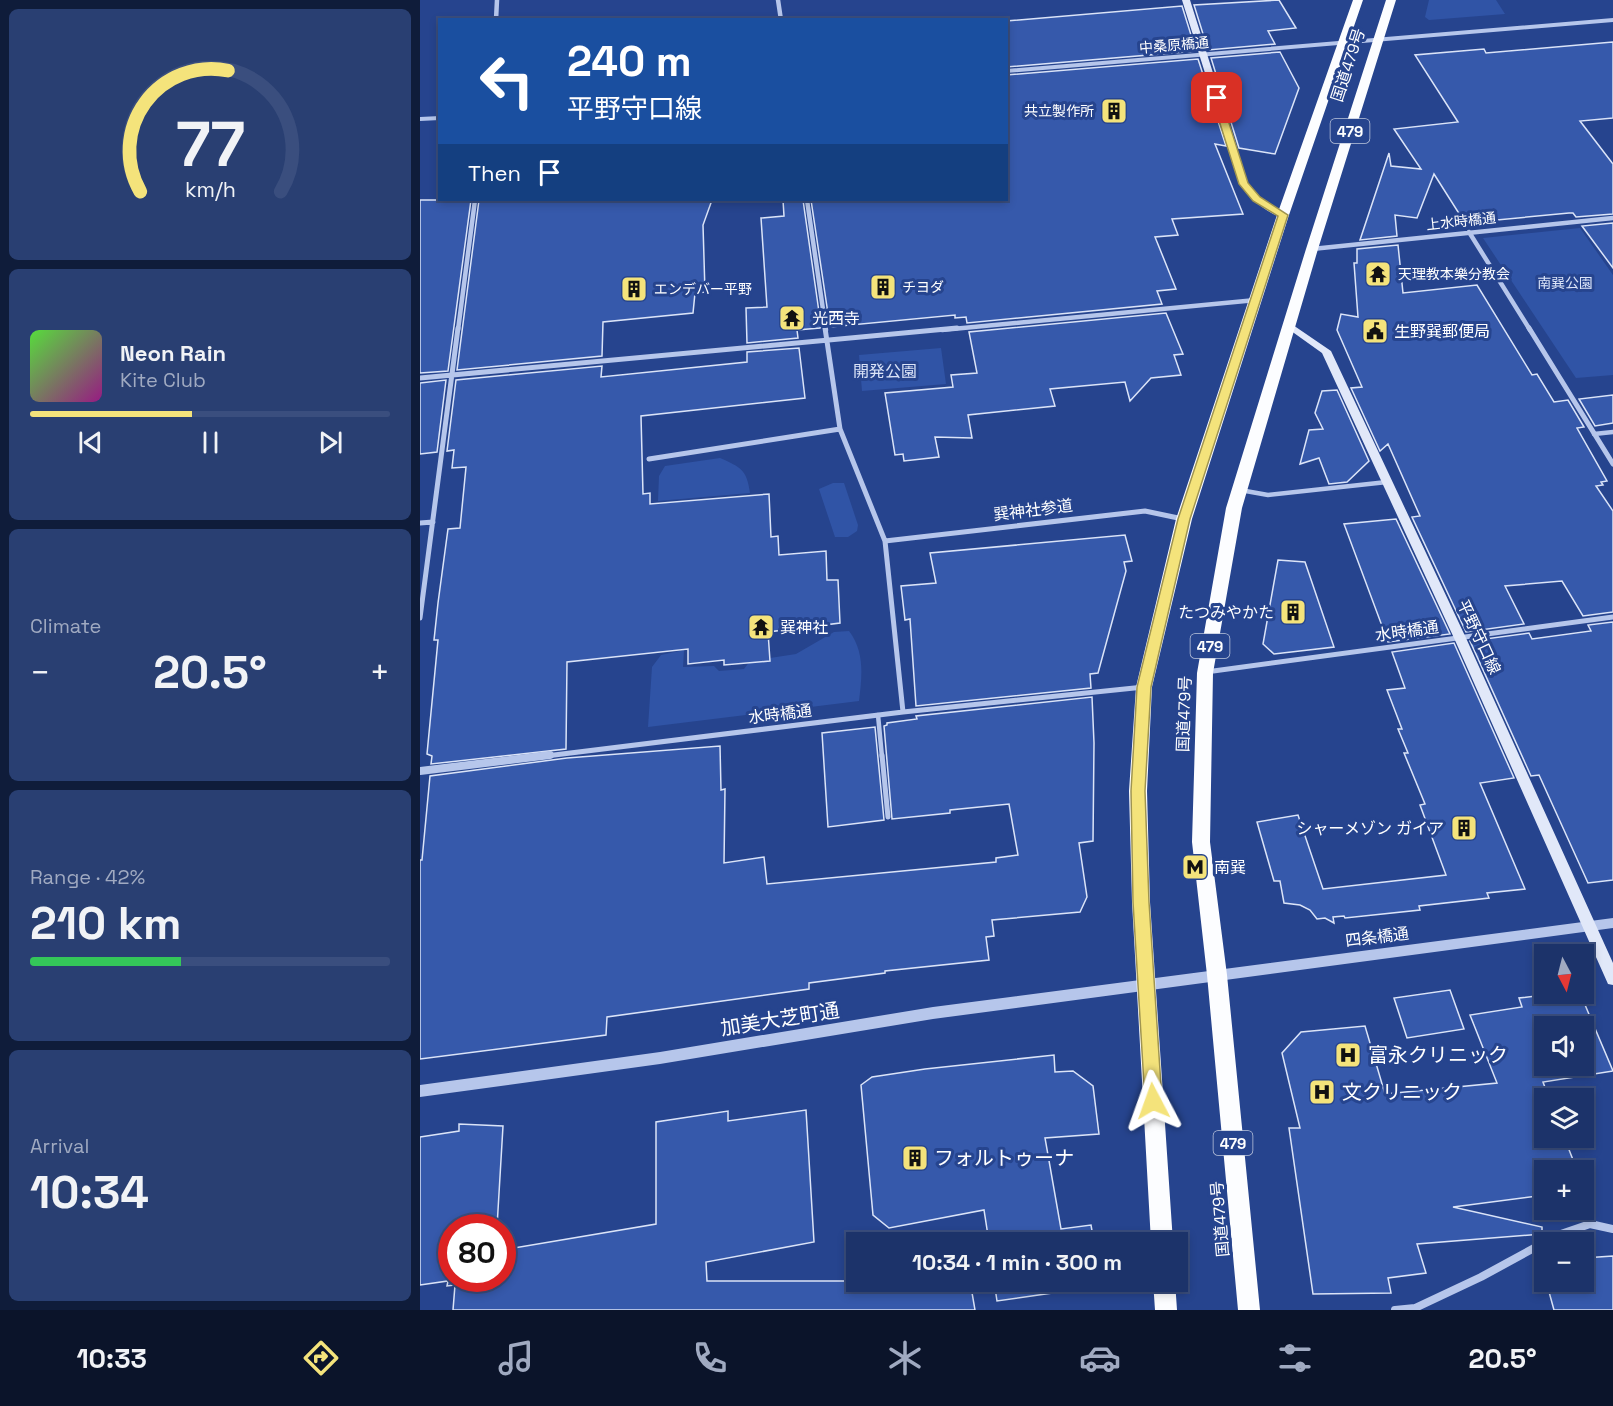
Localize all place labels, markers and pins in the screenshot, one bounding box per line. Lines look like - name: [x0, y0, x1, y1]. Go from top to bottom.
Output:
- pin: [1191, 72, 1242, 123]
- building icon: 共立製作所: [1099, 96, 1129, 126]
- place label: 共立製作所: [1024, 102, 1094, 120]
- temple icon: 天理教本樂分教会: [1363, 259, 1393, 289]
- place label: 天理教本樂分教会: [1398, 265, 1510, 283]
- building icon: チヨダ: [868, 272, 898, 302]
- building icon: エンデバー平野: [619, 274, 649, 304]
- place label: チヨダ: [902, 278, 944, 296]
- place label: エンデバー平野: [654, 280, 752, 298]
- temple icon: 光西寺: [777, 303, 807, 333]
- place label: 光西寺: [812, 308, 860, 329]
- public building icon: 生野巽郵便局: [1360, 316, 1390, 346]
- place label: 生野巽郵便局: [1394, 321, 1490, 342]
- building icon: たつみやかた: [1278, 597, 1308, 627]
- place label: たつみやかた: [1178, 602, 1274, 623]
- temple icon: 巽神社: [746, 612, 776, 642]
- place label: 巽神社: [780, 617, 828, 638]
- building icon: シャーメゾン ガイア: [1449, 813, 1479, 843]
- place label: シャーメゾン ガイア: [1297, 818, 1444, 839]
- metro station icon: 南巽: [1180, 852, 1210, 882]
- place label: 南巽: [1214, 857, 1246, 878]
- hospital icon: 富永クリニック: [1333, 1040, 1363, 1070]
- place label: 富永クリニック: [1368, 1042, 1508, 1068]
- hospital icon: 文クリニック: [1307, 1077, 1337, 1107]
- place label: 文クリニック: [1342, 1079, 1462, 1105]
- building icon: フォルトゥーナ: [900, 1143, 930, 1173]
- place label: フォルトゥーナ: [934, 1145, 1074, 1171]

